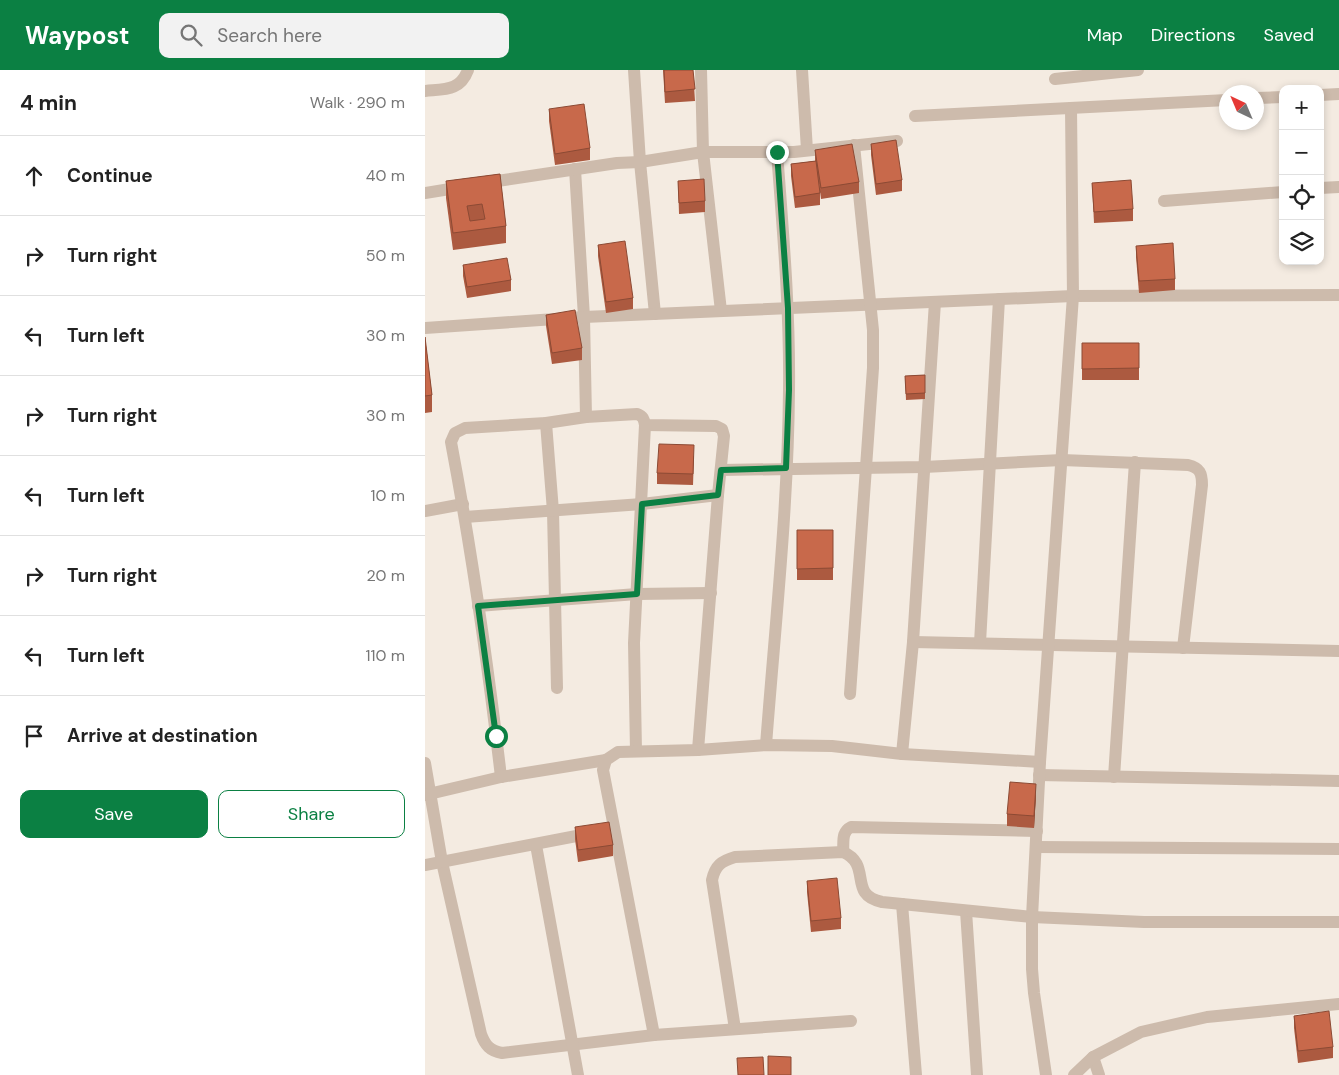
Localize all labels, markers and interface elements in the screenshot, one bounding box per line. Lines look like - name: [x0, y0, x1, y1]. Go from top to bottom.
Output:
- search box: [159, 13, 509, 58]
- text: Waypost: [25, 20, 129, 51]
- icon: search: [177, 21, 205, 49]
- text: Search here: [217, 23, 322, 48]
- text: Map: [1087, 23, 1123, 47]
- text: Directions: [1151, 23, 1236, 47]
- text: Saved: [1264, 23, 1314, 47]
- north arrow: [1219, 85, 1264, 130]
- map controls: [1279, 85, 1324, 265]
- button: +: [1279, 85, 1324, 130]
- text: 4 min: [20, 89, 77, 117]
- text: Walk · 290 m: [310, 92, 405, 113]
- button: −: [1279, 130, 1324, 175]
- route end: [766, 141, 789, 164]
- icon: ahead: [20, 162, 48, 190]
- text: Continue: [67, 163, 153, 188]
- text: 40 m: [366, 165, 405, 186]
- button: locate: [1279, 175, 1324, 220]
- button: layers: [1279, 220, 1324, 265]
- icon: right: [20, 242, 48, 270]
- text: Turn right: [67, 243, 157, 268]
- text: 50 m: [366, 245, 405, 266]
- icon: left: [20, 322, 48, 350]
- text: Turn left: [67, 323, 145, 348]
- text: 30 m: [366, 325, 405, 346]
- icon: right: [20, 402, 48, 430]
- text: Turn right: [67, 403, 157, 428]
- text: 30 m: [366, 405, 405, 426]
- icon: left: [20, 482, 48, 510]
- text: Turn left: [67, 483, 145, 508]
- text: 10 m: [371, 485, 405, 506]
- icon: right: [20, 562, 48, 590]
- text: Turn right: [67, 563, 157, 588]
- text: 20 m: [366, 565, 405, 586]
- icon: left: [20, 642, 48, 670]
- text: Turn left: [67, 643, 145, 668]
- text: 110 m: [366, 645, 405, 666]
- icon: arrive: [20, 722, 48, 750]
- text: Arrive at destination: [67, 723, 258, 748]
- route start: [485, 725, 508, 748]
- button: Save: [20, 790, 208, 838]
- button: Share: [218, 790, 405, 838]

